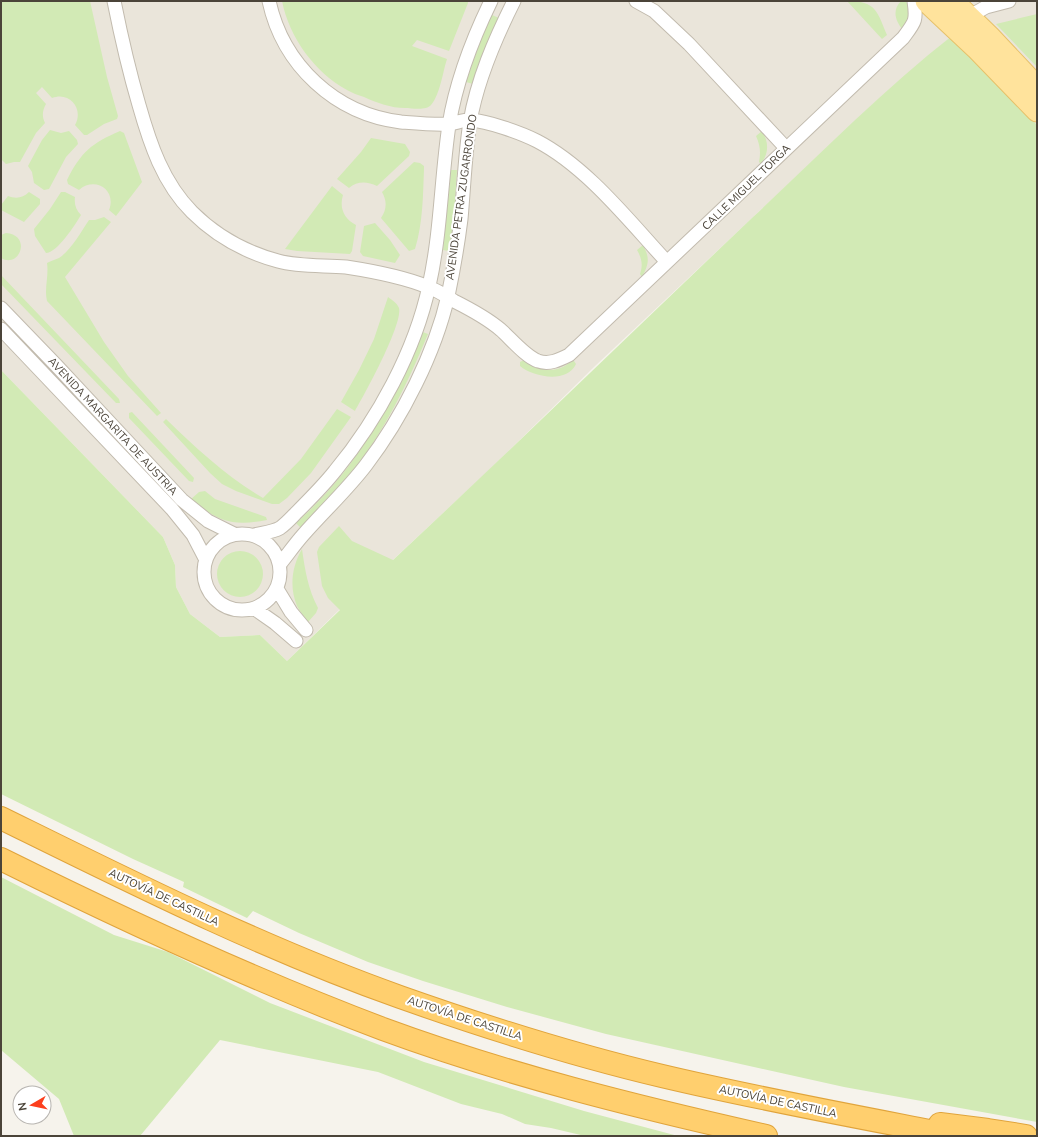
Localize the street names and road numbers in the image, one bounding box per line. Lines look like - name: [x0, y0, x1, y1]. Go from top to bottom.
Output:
- street label: AVENIDA PETRA ZUGARRONDO: [442, 113, 481, 281]
- street label: CALLE MIGUEL TORGA: [699, 141, 794, 234]
- street label: AVENIDA MARGARITA DE AUSTRIA: [45, 354, 181, 499]
- street label: AUTOVÍA DE CASTILLA: [106, 864, 222, 930]
- street label: AUTOVÍA DE CASTILLA: [405, 992, 525, 1044]
- street label: AUTOVÍA DE CASTILLA: [718, 1081, 838, 1121]

